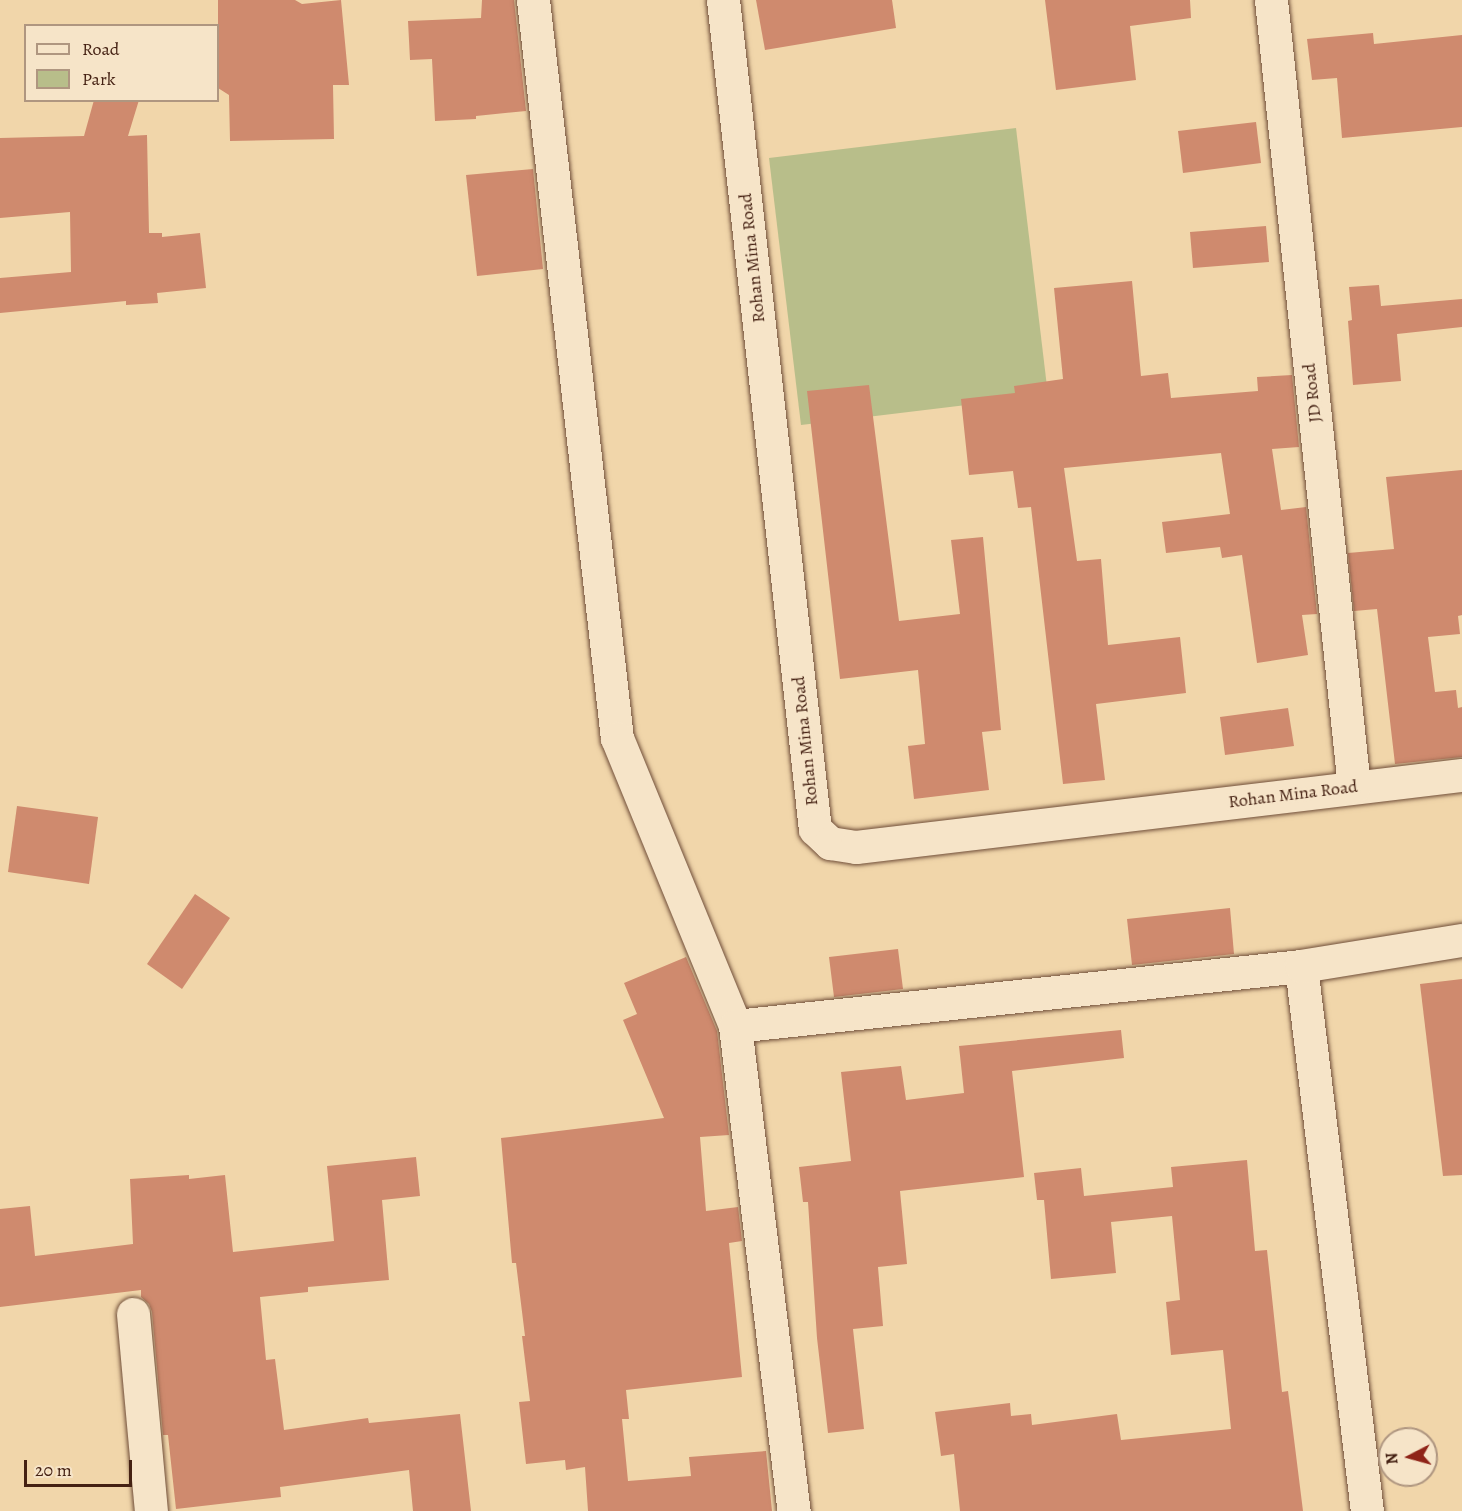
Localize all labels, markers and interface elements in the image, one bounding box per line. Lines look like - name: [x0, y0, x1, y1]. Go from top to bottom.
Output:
- legend: [24, 24, 219, 102]
- text: Road: [82, 37, 119, 61]
- text: Park: [82, 67, 116, 91]
- street label: Rohan Mina Road: [734, 192, 770, 324]
- street label: JD Road: [1298, 362, 1326, 424]
- street label: Rohan Mina Road: [787, 675, 823, 807]
- street label: Rohan Mina Road: [1227, 775, 1359, 813]
- north arrow: [1378, 1427, 1438, 1487]
- scale bar: [27, 1448, 135, 1486]
- text: N: [1381, 1452, 1404, 1466]
- text: 20 m: [35, 1458, 72, 1482]

